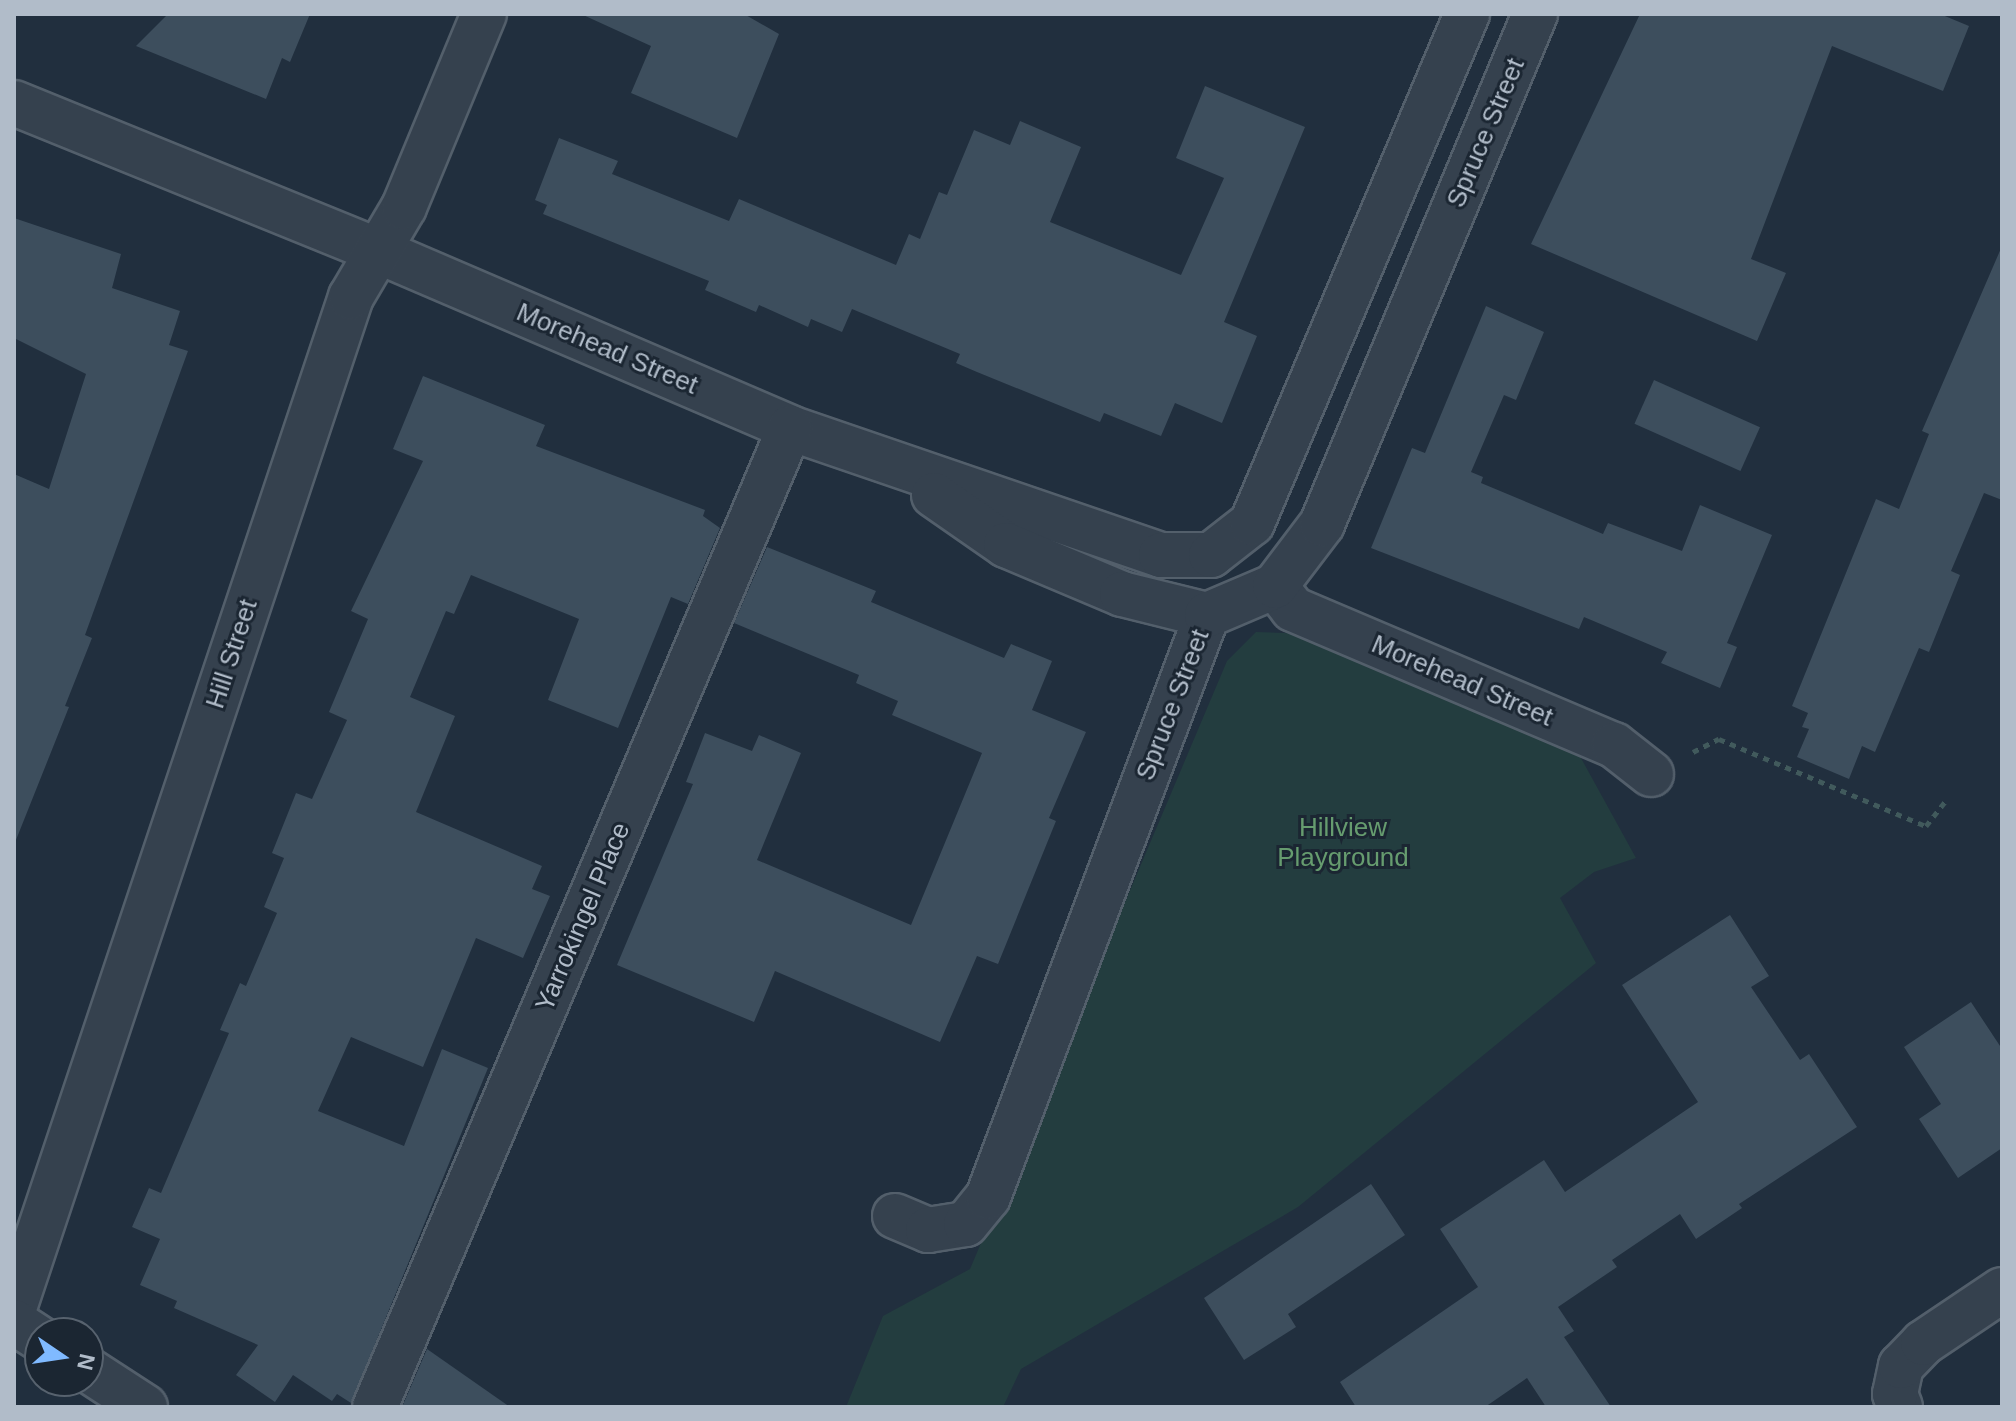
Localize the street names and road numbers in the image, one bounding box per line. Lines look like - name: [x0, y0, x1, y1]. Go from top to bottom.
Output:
- street label: Spruce Street: [1441, 54, 1531, 212]
- street label: Morehead Street: [512, 297, 702, 401]
- street label: Hill Street: [200, 596, 264, 712]
- street label: Spruce Street: [1130, 625, 1216, 785]
- street label: Morehead Street: [1367, 629, 1557, 733]
- street label: Yarrokingel Place: [529, 818, 637, 1016]

